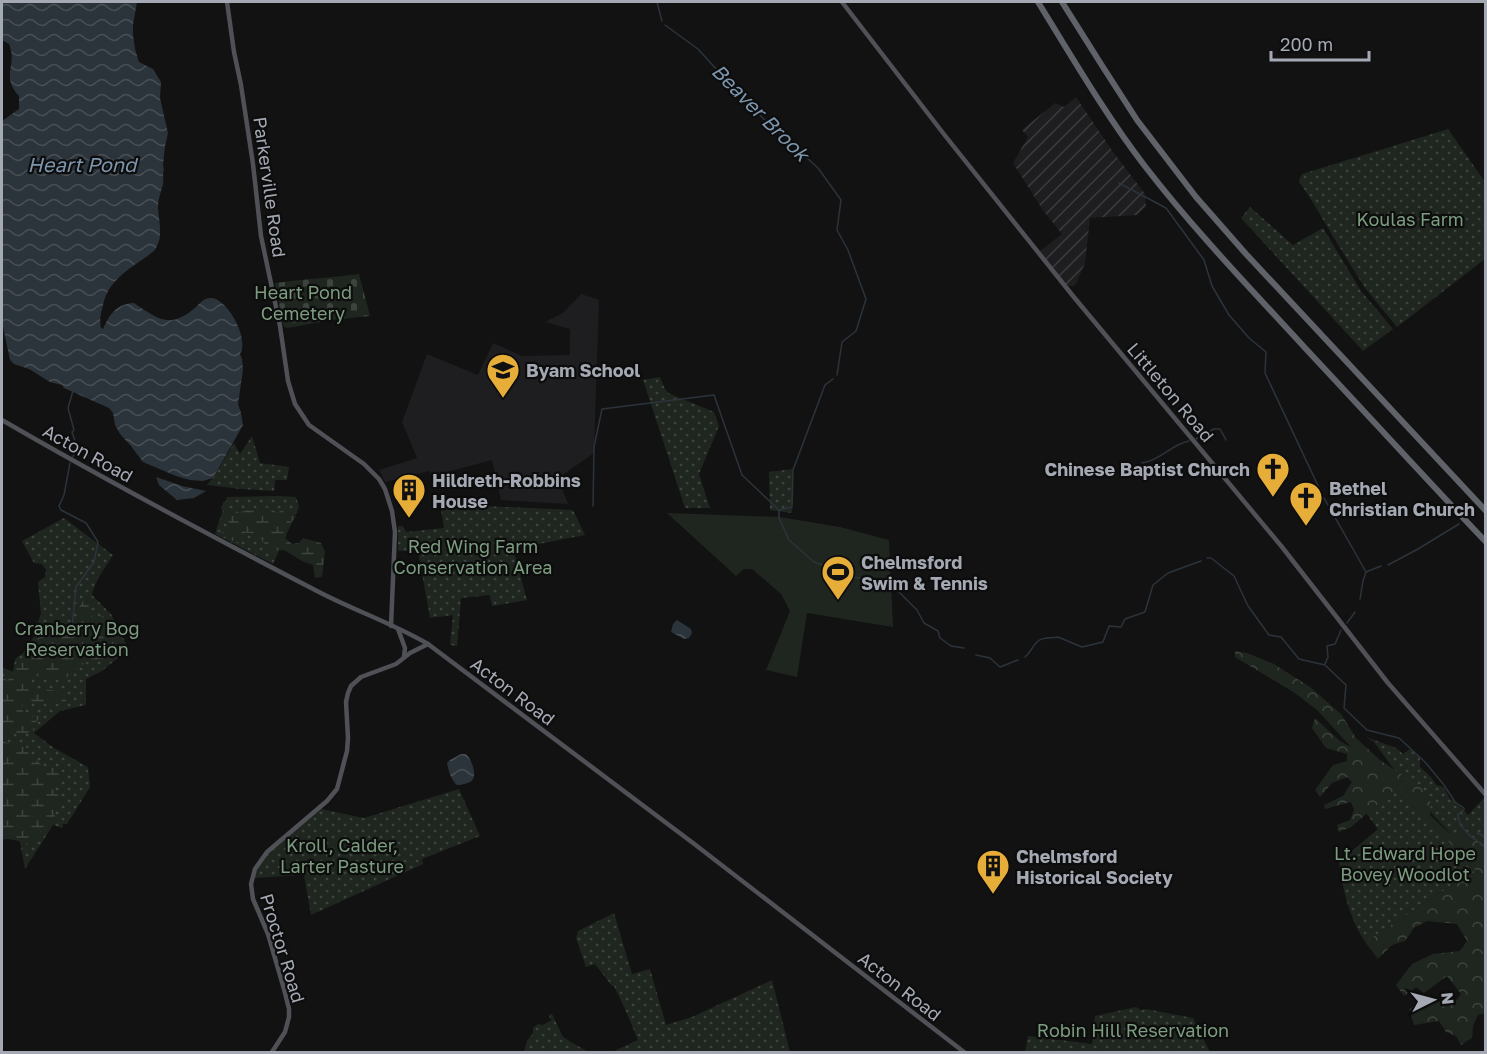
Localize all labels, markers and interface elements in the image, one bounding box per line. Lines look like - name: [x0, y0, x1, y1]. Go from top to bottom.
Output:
- scale bar: [1271, 24, 1368, 62]
- text: 200 m: [1280, 33, 1333, 55]
- water label: Beaver Brook: [707, 58, 816, 167]
- street label: Parkerville Road: [249, 115, 291, 259]
- water label: Heart Pond: [28, 152, 139, 176]
- park label: Koulas Farm: [1356, 208, 1464, 230]
- park label: Heart Pond Cemetery: [254, 281, 352, 324]
- street label: Littleton Road: [1123, 338, 1219, 446]
- school or university icon: Byam School: [485, 352, 521, 399]
- place label: Byam School: [526, 359, 640, 381]
- street label: Acton Road: [39, 419, 137, 487]
- church icon: Chinese Baptist Church: [1255, 451, 1291, 498]
- place label: Chinese Baptist Church: [1044, 458, 1250, 480]
- place label: Hildreth-Robbins House: [432, 469, 581, 512]
- building icon: Hildreth-Robbins House: [391, 472, 427, 519]
- place label: Bethel Christian Church: [1329, 477, 1475, 520]
- church icon: Bethel Christian Church: [1288, 480, 1324, 527]
- park label: Red Wing Farm Conservation Area: [393, 535, 553, 578]
- place label: Chelmsford Swim & Tennis: [861, 551, 988, 594]
- sports icon: Chelmsford Swim & Tennis: [820, 554, 856, 601]
- park label: Cranberry Bog Reservation: [15, 617, 139, 660]
- street label: Acton Road: [467, 652, 559, 730]
- park label: Kroll, Calder, Larter Pasture: [280, 834, 404, 877]
- park label: Lt. Edward Hope Bovey Woodlot: [1334, 842, 1476, 885]
- place label: Chelmsford Historical Society: [1016, 845, 1173, 888]
- building icon: Chelmsford Historical Society: [975, 848, 1011, 895]
- street label: Proctor Road: [256, 891, 310, 1005]
- street label: Acton Road: [854, 947, 946, 1025]
- north arrow: [1403, 970, 1463, 1030]
- text: N: [1437, 991, 1458, 1006]
- park label: Robin Hill Reservation: [1037, 1019, 1229, 1041]

